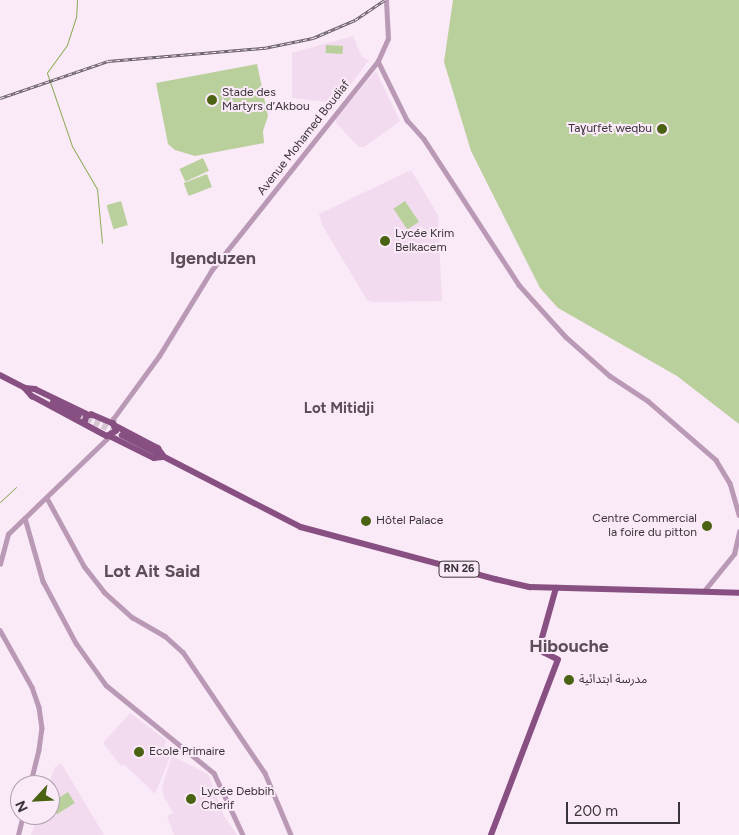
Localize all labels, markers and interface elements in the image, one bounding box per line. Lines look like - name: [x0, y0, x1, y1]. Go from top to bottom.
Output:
- street label: Avenue Mohamed Boudiaf: [255, 78, 353, 198]
- place label: Stade des Martyrs d’Akbou: [222, 86, 310, 114]
- marker: Stade des Martyrs d’Akbou: [206, 94, 218, 106]
- place label: Taɣuṛfet weqbu: [568, 122, 652, 136]
- marker: Taɣuṛfet weqbu: [656, 123, 668, 135]
- place label: Lycée Krim Belkacem: [395, 227, 454, 255]
- marker: Lycée Krim Belkacem: [379, 235, 391, 247]
- district label: Igenduzen: [170, 247, 256, 269]
- district label: Lot Mitidji: [304, 400, 374, 418]
- place label: Centre Commercial la foire du pitton: [592, 512, 697, 540]
- place label: Hôtel Palace: [376, 514, 443, 528]
- marker: Hôtel Palace: [360, 515, 372, 527]
- marker: Centre Commercial la foire du pitton: [701, 520, 713, 532]
- district label: Lot Ait Said: [104, 560, 200, 582]
- road number: RN 26: [438, 560, 480, 578]
- district label: Hibouche: [529, 635, 609, 657]
- place label: مدرسة ابتدائية: [579, 673, 647, 687]
- marker: مدرسة ابتدائية: [563, 674, 575, 686]
- place label: Ecole Primaire: [149, 745, 225, 759]
- marker: Ecole Primaire: [133, 746, 145, 758]
- north arrow: [10, 775, 60, 825]
- place label: Lycée Debbih Cherif: [201, 785, 274, 813]
- scale bar: [569, 792, 683, 824]
- marker: Lycée Debbih Cherif: [185, 793, 197, 805]
- text: N: [12, 798, 32, 815]
- text: 200 m: [574, 802, 618, 820]

